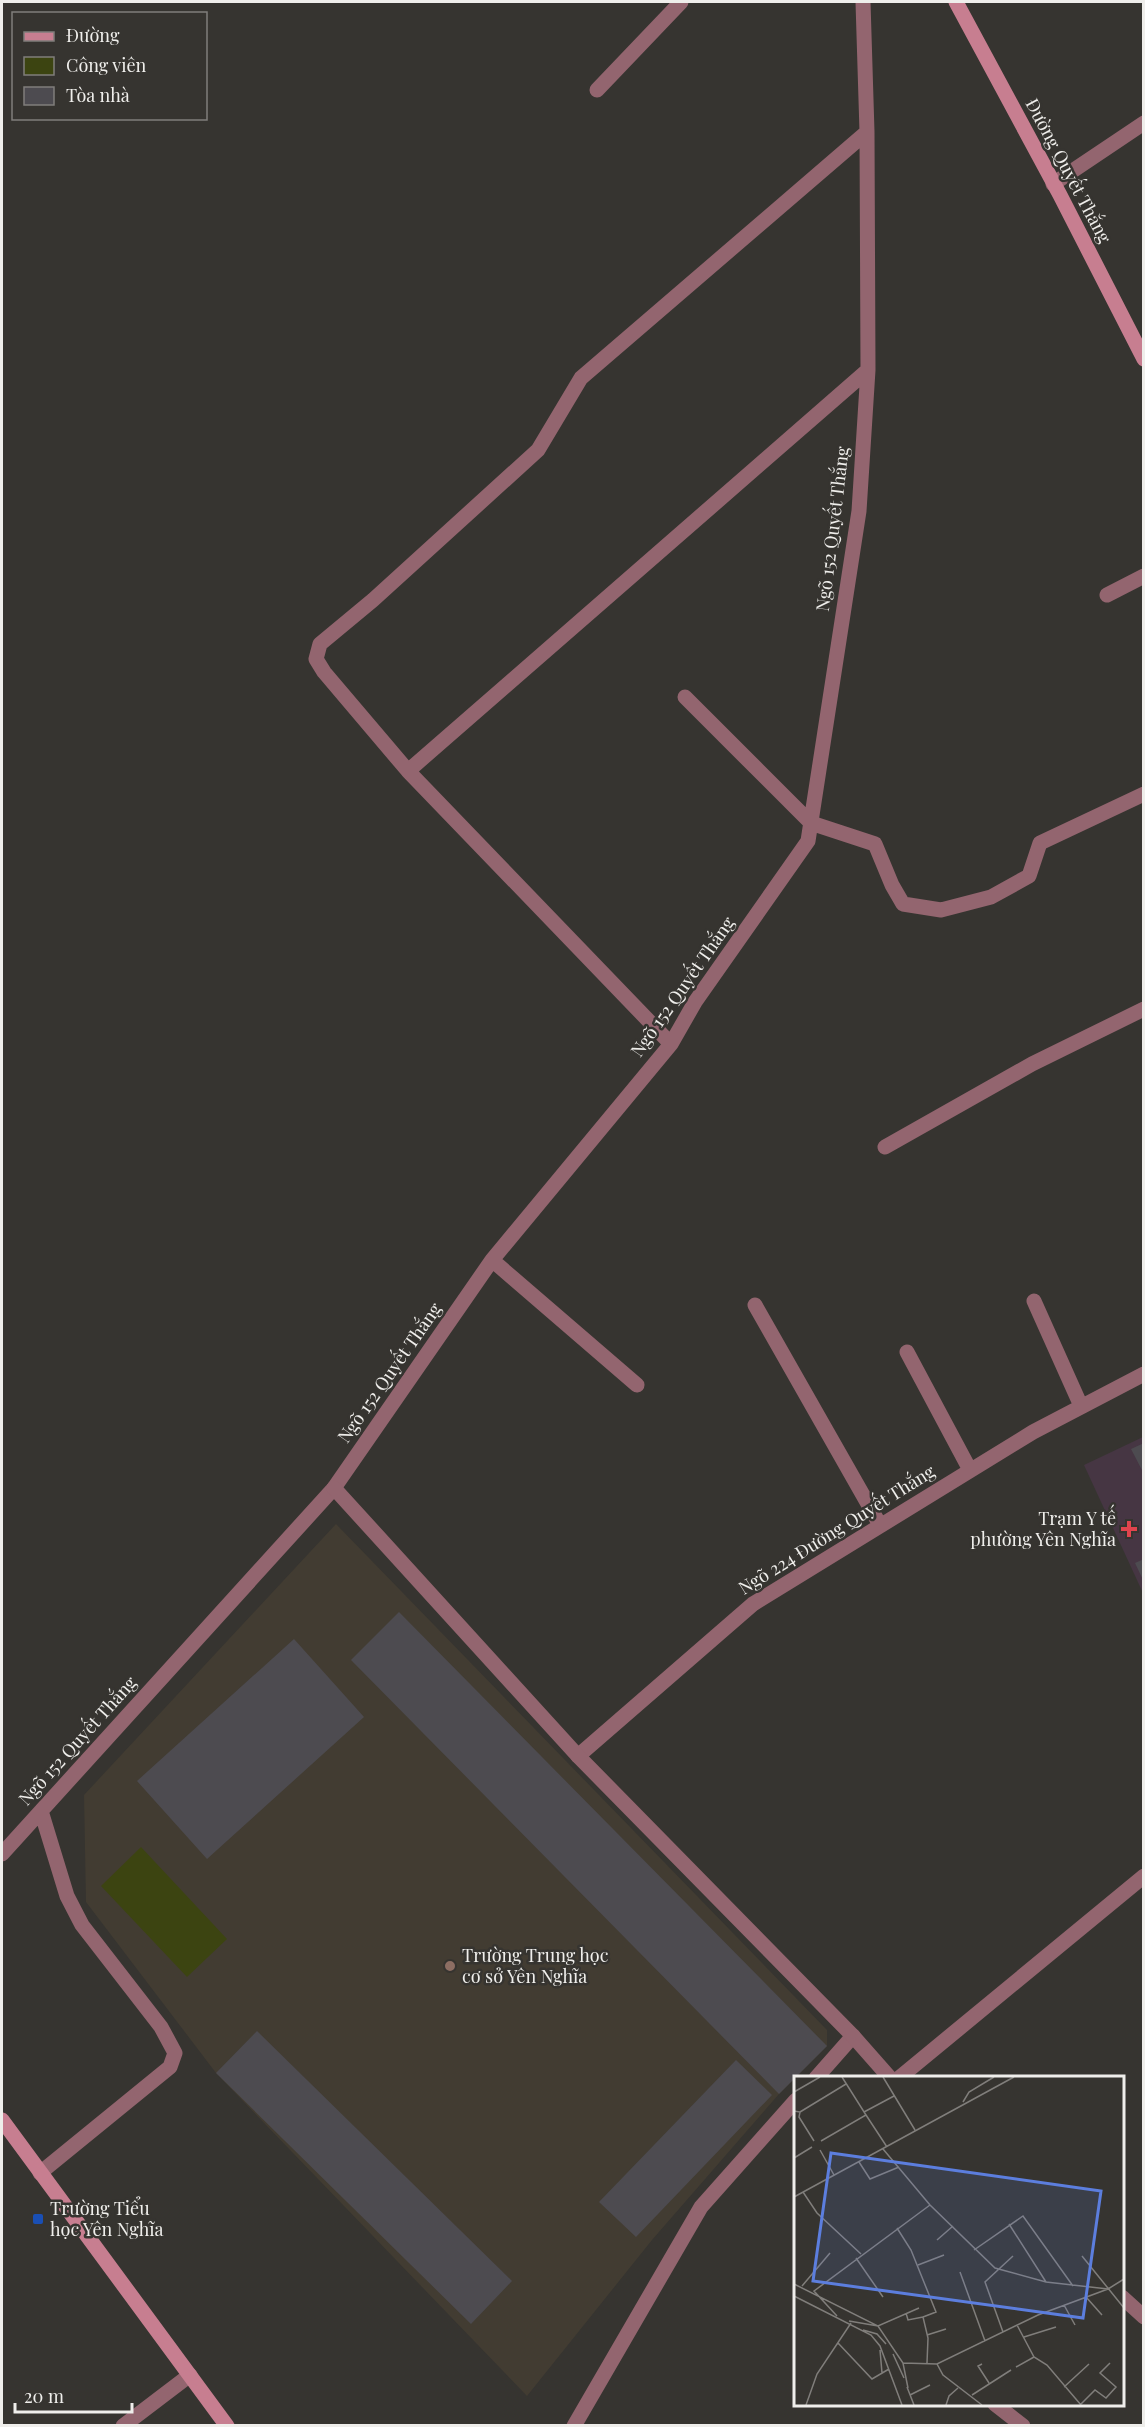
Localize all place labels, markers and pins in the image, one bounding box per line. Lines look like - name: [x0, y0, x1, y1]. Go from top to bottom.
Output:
- place label: Trạm Y tế phường Yên Nghĩa: [970, 1504, 1116, 1551]
- marker: Trạm Y tế phường Yên Nghĩa: [1120, 1520, 1138, 1538]
- place label: Trường Trung học cơ sở Yên Nghĩa: [462, 1943, 609, 1988]
- marker: Trường Trung học cơ sở Yên Nghĩa: [443, 1959, 457, 1973]
- place label: Trường Tiểu học Yên Nghĩa: [50, 2196, 164, 2241]
- marker: Trường Tiểu học Yên Nghĩa: [31, 2212, 45, 2226]

